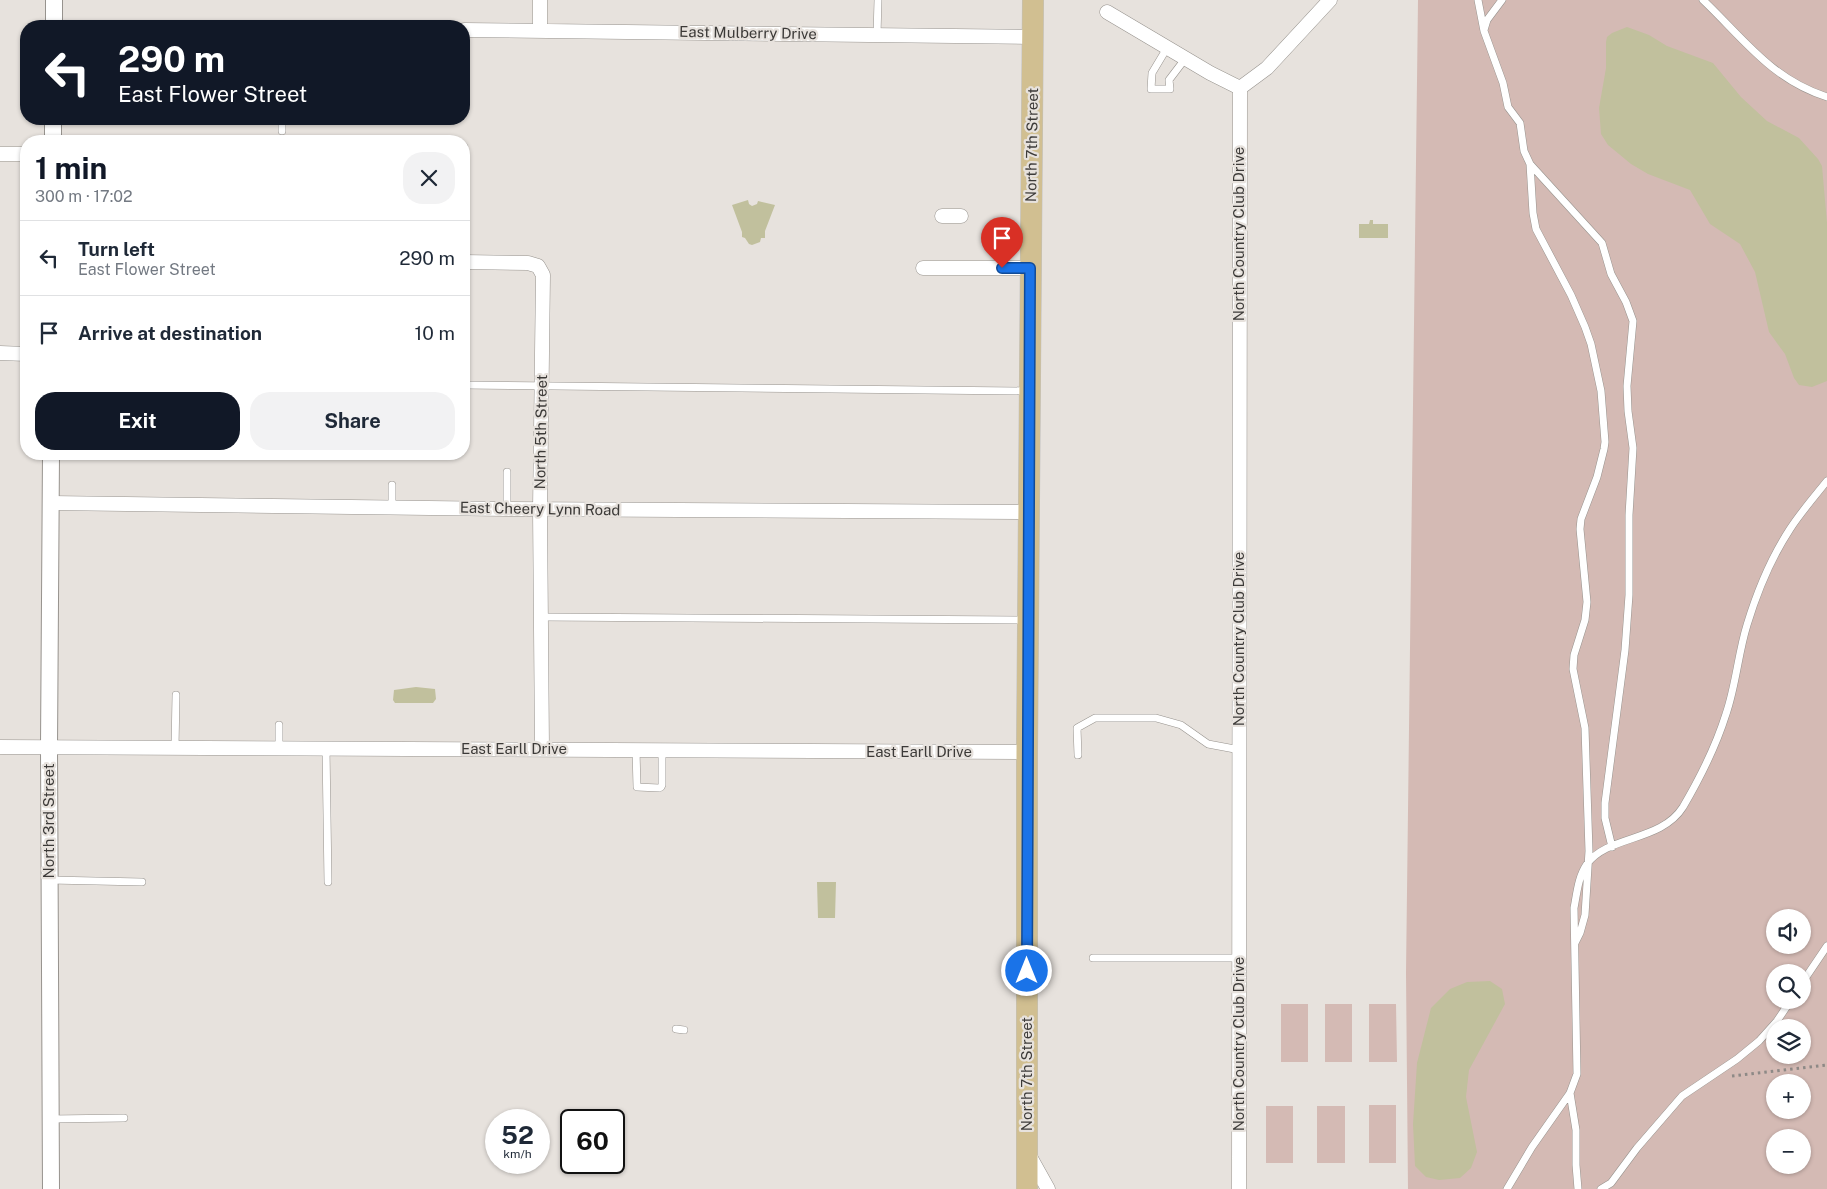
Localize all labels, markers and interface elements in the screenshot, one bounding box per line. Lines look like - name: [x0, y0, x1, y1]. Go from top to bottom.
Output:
- street label: East Mulberry Drive: [679, 23, 817, 42]
- text: 290 m: [118, 39, 225, 80]
- icon: left: [35, 40, 100, 105]
- text: East Flower Street: [118, 81, 307, 107]
- street label: North 7th Street: [1022, 87, 1041, 202]
- street label: North Country Club Drive: [1230, 147, 1247, 321]
- text: 1 min: [35, 150, 107, 186]
- button: close: [403, 152, 455, 204]
- text: 300 m · 17:02: [35, 187, 133, 206]
- pin: [981, 217, 1023, 268]
- icon: arrive: [988, 224, 1016, 252]
- text: Turn left: [78, 238, 155, 260]
- icon: left: [35, 244, 63, 272]
- text: 290 m: [399, 247, 455, 269]
- text: East Flower Street: [78, 260, 216, 279]
- icon: arrive: [35, 319, 63, 347]
- text: Arrive at destination: [78, 322, 262, 344]
- text: 10 m: [415, 322, 455, 344]
- street label: North 5th Street: [531, 374, 550, 490]
- button: Exit: [35, 392, 240, 450]
- button: Share: [250, 392, 455, 450]
- street label: East Cheery Lynn Road: [460, 499, 620, 518]
- street label: North Country Club Drive: [1230, 552, 1247, 726]
- street label: East Earll Drive: [461, 740, 567, 757]
- street label: East Earll Drive: [866, 743, 972, 760]
- street label: North 3rd Street: [40, 763, 57, 879]
- map controls: [1766, 909, 1811, 1174]
- button: sound: [1766, 909, 1811, 954]
- position arrow: [1000, 944, 1052, 996]
- street label: North Country Club Drive: [1230, 957, 1247, 1131]
- button: search: [1766, 964, 1811, 1009]
- street label: North 7th Street: [1018, 1017, 1035, 1131]
- button: layers: [1766, 1019, 1811, 1064]
- button: +: [1766, 1074, 1811, 1119]
- speed limit sign: 60: [560, 1109, 625, 1174]
- text: 52: [501, 1120, 534, 1150]
- button: −: [1766, 1129, 1811, 1174]
- text: km/h: [503, 1147, 532, 1161]

